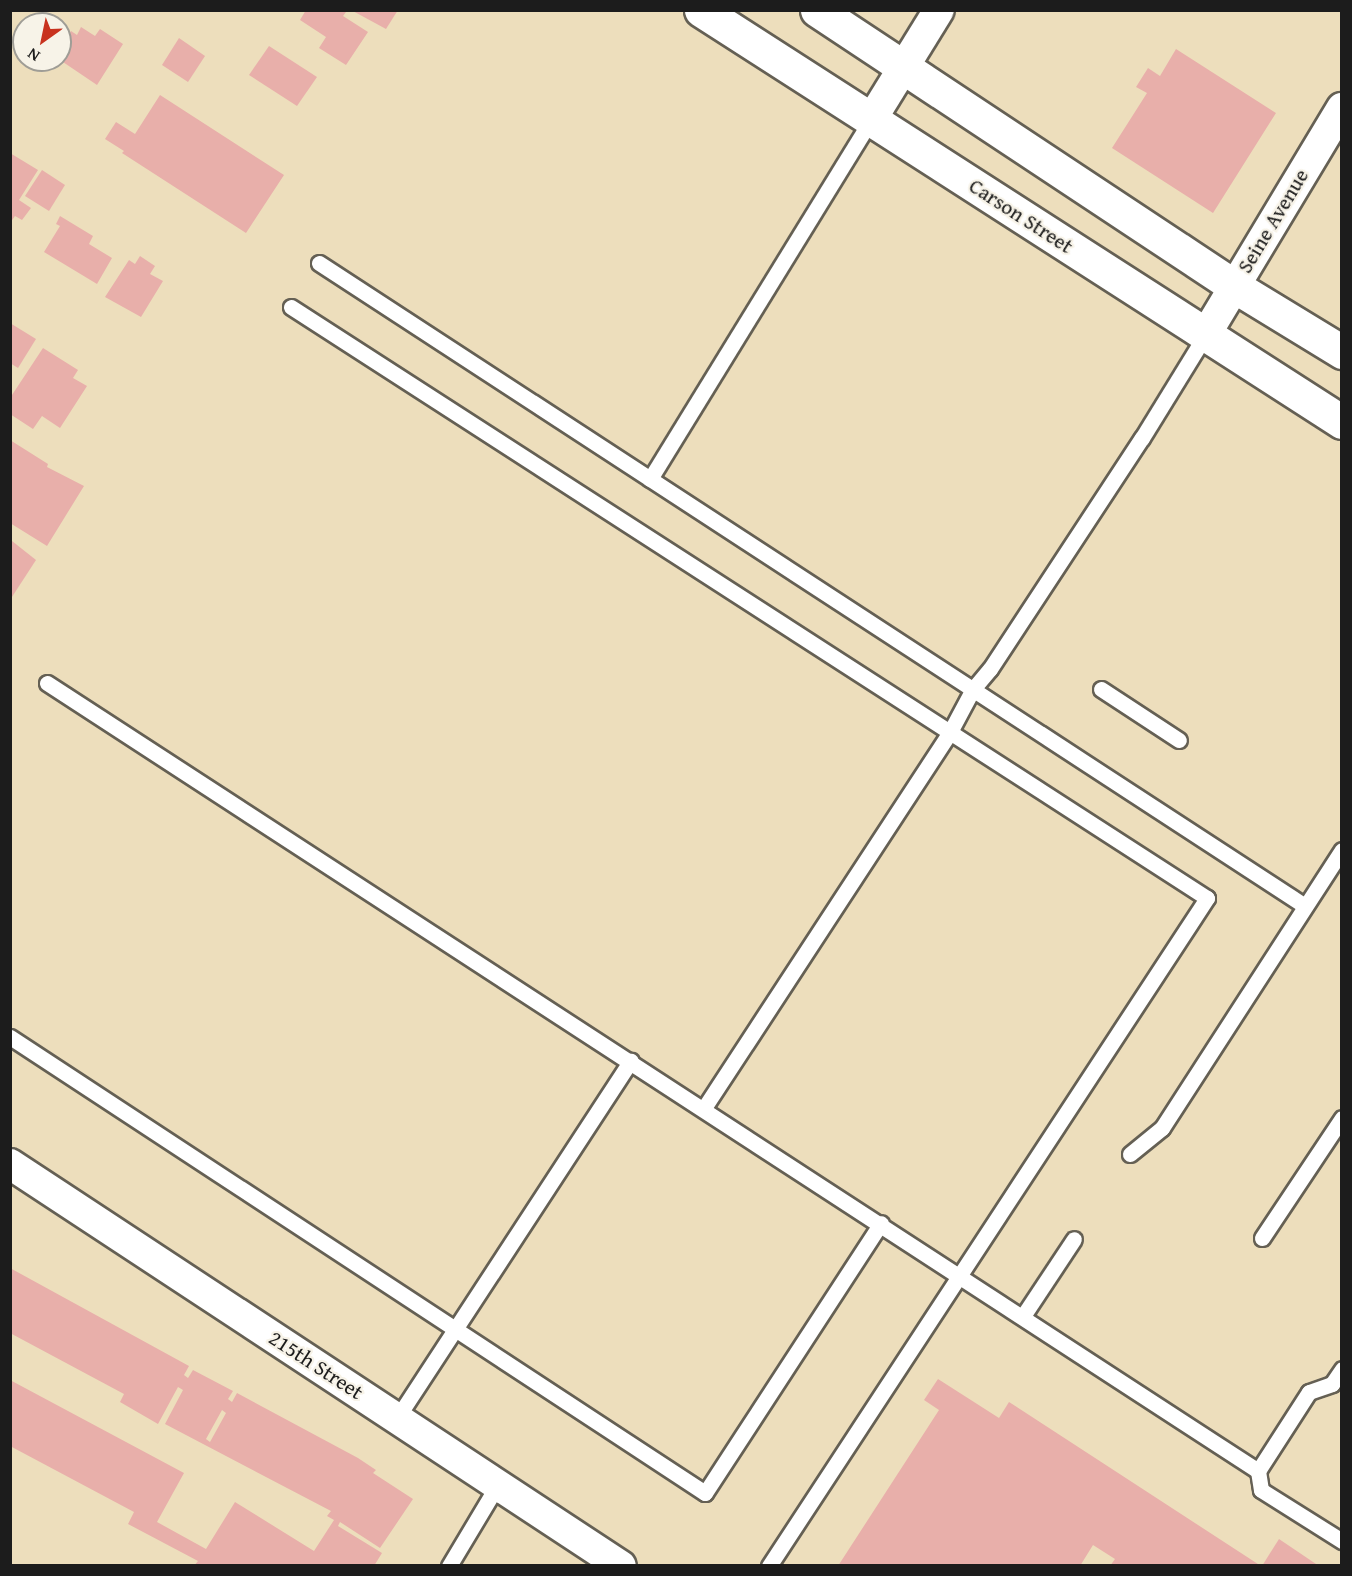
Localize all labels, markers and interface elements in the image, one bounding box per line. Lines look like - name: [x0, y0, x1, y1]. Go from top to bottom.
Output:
- north arrow: [12, 12, 72, 72]
- text: N: [22, 42, 44, 68]
- street label: Seine Avenue: [1232, 164, 1314, 278]
- street label: Carson Street: [964, 173, 1078, 259]
- street label: 215th Street: [264, 1325, 368, 1405]

